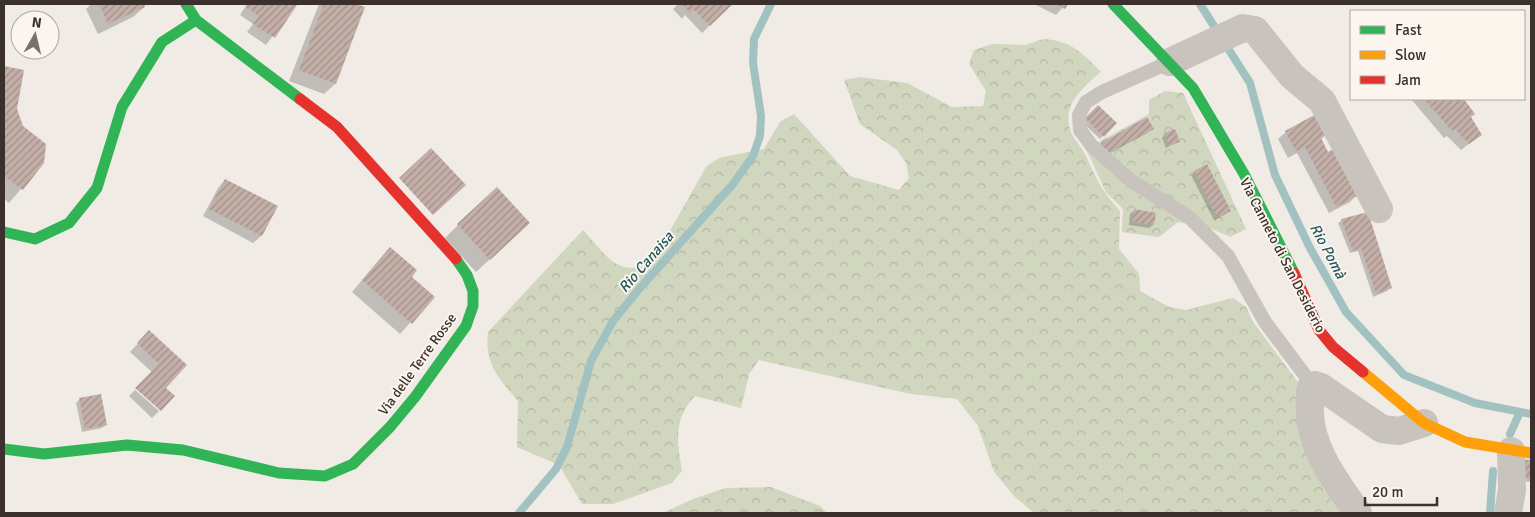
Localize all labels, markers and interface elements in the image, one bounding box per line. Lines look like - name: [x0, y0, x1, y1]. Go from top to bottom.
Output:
- north arrow: [10, 10, 60, 60]
- legend: [1350, 10, 1525, 100]
- text: N: [31, 14, 43, 32]
- text: Fast: [1395, 21, 1422, 39]
- text: Slow: [1395, 46, 1426, 64]
- text: Jam: [1395, 71, 1421, 89]
- street label: Via Canneto di San Desiderio: [1236, 175, 1329, 336]
- water label: Rio Pomà: [1306, 220, 1350, 282]
- water label: Rio Canaisa: [615, 228, 678, 296]
- street label: Via delle Terre Rosse: [375, 310, 460, 419]
- scale bar: [1365, 474, 1438, 506]
- text: 20 m: [1372, 483, 1403, 501]

